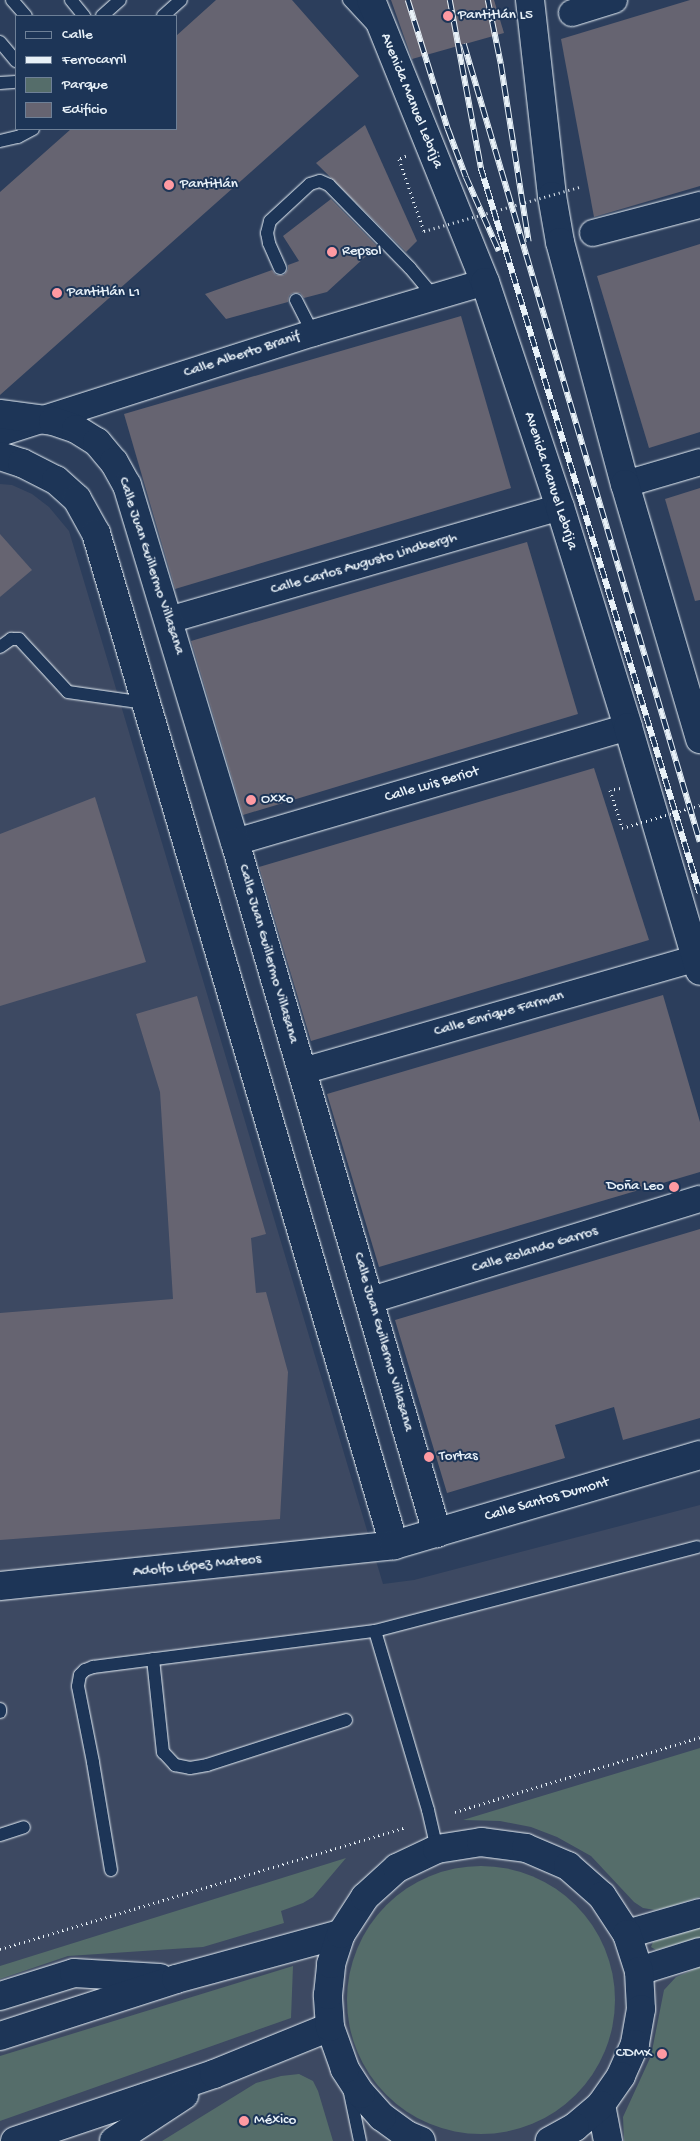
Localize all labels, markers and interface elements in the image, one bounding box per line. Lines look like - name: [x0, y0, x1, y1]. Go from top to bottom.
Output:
- place label: Pantitlán L5: [458, 7, 533, 25]
- marker: Pantitlán L5: [442, 10, 454, 22]
- legend: [15, 15, 178, 130]
- text: Calle: [62, 26, 93, 44]
- street label: Avenida Manuel Lebrija: [376, 31, 446, 171]
- text: Ferrocarril: [62, 51, 126, 69]
- text: Parque: [62, 76, 108, 94]
- text: Edificio: [62, 101, 107, 119]
- place label: Pantitlán: [180, 176, 238, 194]
- marker: Pantitlán: [162, 178, 176, 192]
- place label: Repsol: [342, 243, 382, 261]
- marker: Repsol: [326, 246, 338, 258]
- place label: Pantitlán L1: [67, 284, 140, 302]
- marker: Pantitlán L1: [51, 287, 63, 299]
- street label: Calle Alberto Branif: [182, 328, 302, 382]
- street label: Avenida Manuel Lebrija: [519, 410, 581, 552]
- street label: Calle Juan Guillermo Villasana: [114, 475, 188, 657]
- street label: Calle Carlos Augusto Lindbergh: [269, 529, 459, 599]
- street label: Calle Luis Beriot: [383, 763, 481, 807]
- place label: Oxxo: [261, 791, 294, 809]
- marker: Oxxo: [245, 794, 257, 806]
- street label: Calle Juan Guillermo Villasana: [234, 862, 302, 1046]
- street label: Calle Enrique Farman: [432, 987, 566, 1041]
- place label: Doña Leo: [606, 1178, 664, 1196]
- marker: Doña Leo: [668, 1181, 680, 1193]
- street label: Calle Rolando Garros: [470, 1222, 600, 1278]
- street label: Calle Juan Guillermo Villasana: [349, 1250, 417, 1434]
- place label: Tortas: [439, 1448, 478, 1466]
- marker: Tortas: [423, 1451, 435, 1463]
- street label: Calle Santos Dumont: [483, 1474, 611, 1526]
- street label: Adolfo López Mateos: [132, 1550, 262, 1582]
- place label: CDMX: [616, 2045, 652, 2063]
- marker: CDMX: [656, 2048, 668, 2060]
- place label: México: [254, 2112, 296, 2130]
- marker: México: [238, 2115, 250, 2127]

